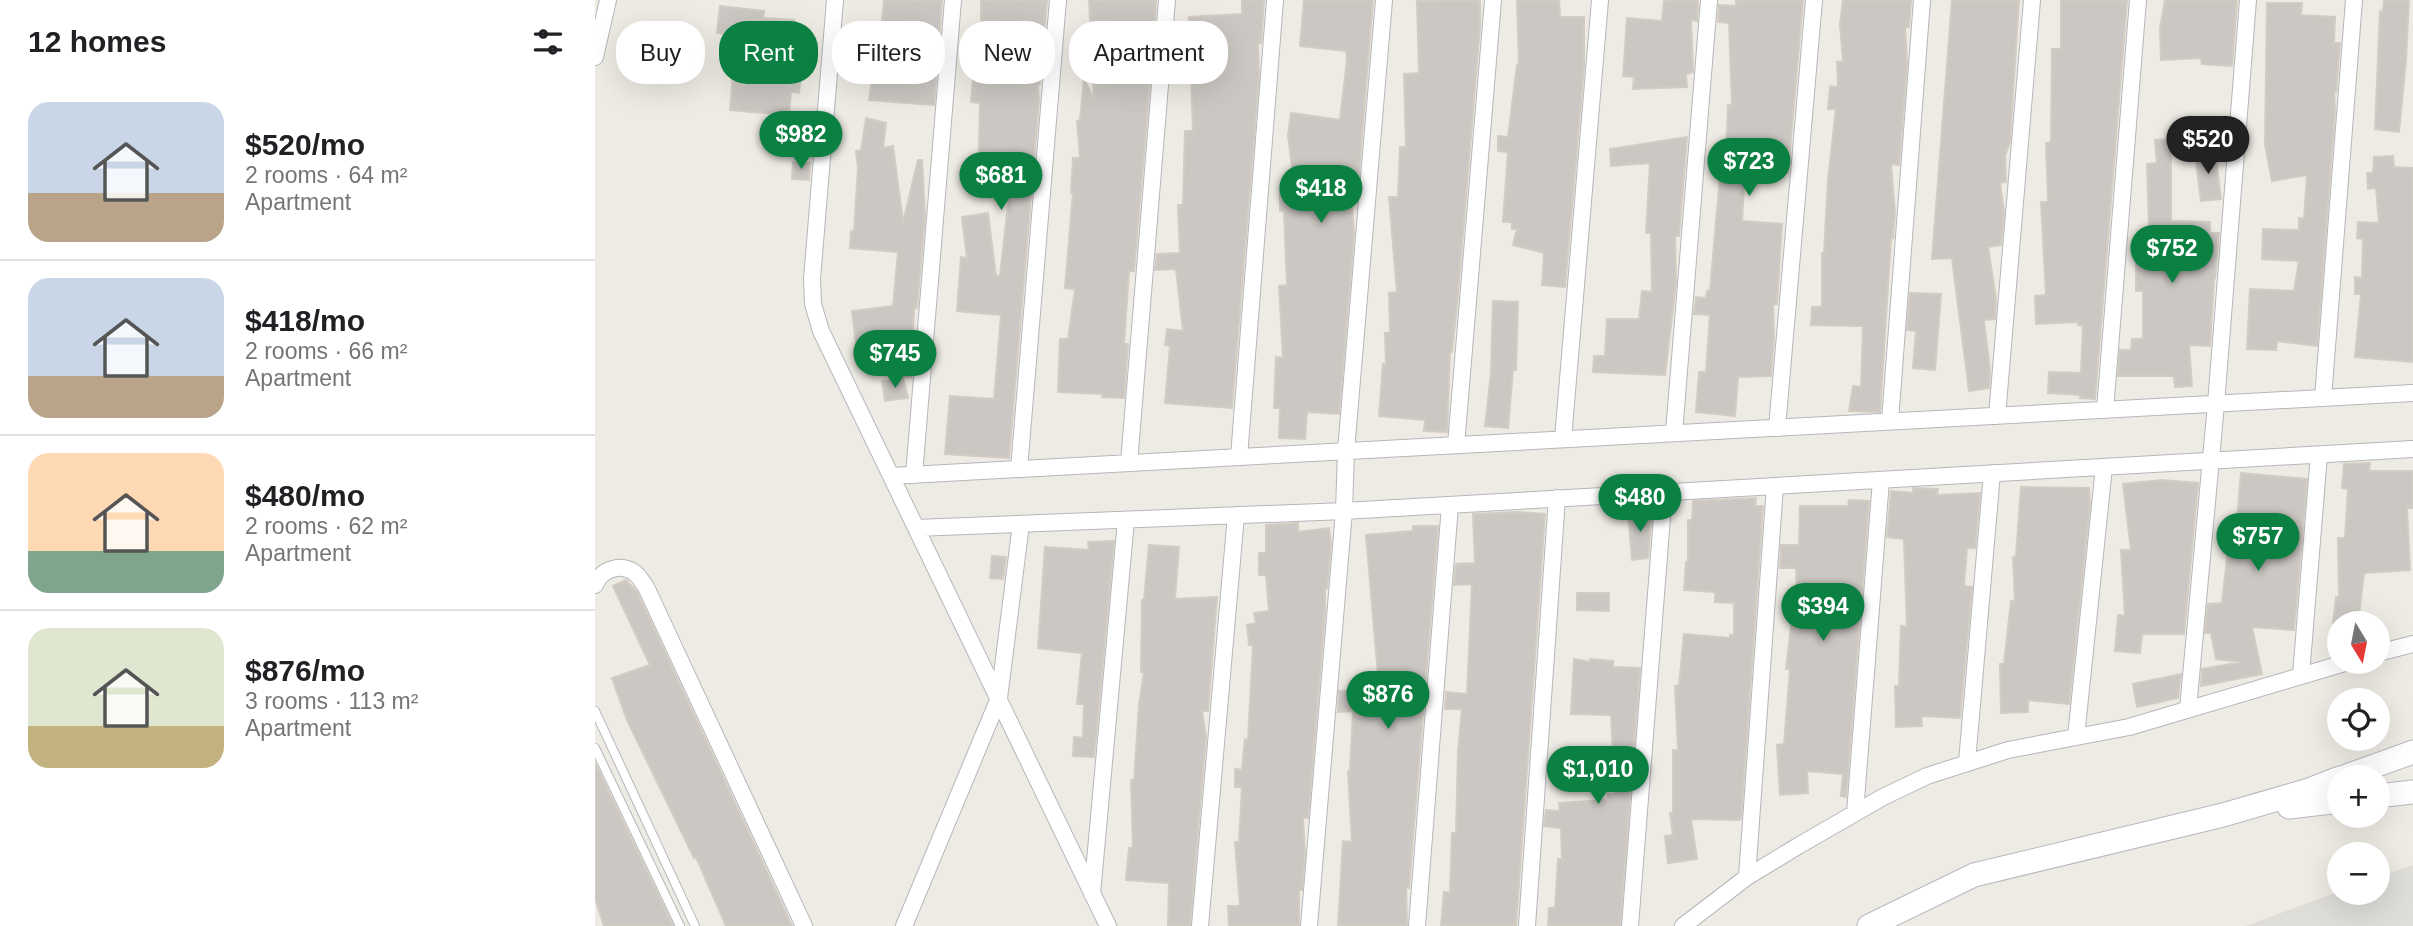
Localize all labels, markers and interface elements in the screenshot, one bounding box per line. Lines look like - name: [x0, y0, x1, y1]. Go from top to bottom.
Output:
- chip: Buy: [616, 21, 705, 84]
- chip: Rent: [719, 21, 818, 84]
- chip: Filters: [832, 21, 945, 84]
- chip: New: [959, 21, 1055, 84]
- chip: Apartment: [1069, 21, 1228, 84]
- icon: filters: [529, 23, 567, 61]
- text: 12 homes: [28, 25, 166, 58]
- pin: $982: [760, 111, 842, 171]
- pin: $520: [2167, 116, 2249, 176]
- text: $982: [775, 121, 827, 147]
- text: $520: [2182, 126, 2234, 152]
- text: $520/mo: [245, 128, 365, 161]
- icon: home: [84, 130, 168, 214]
- pin: $723: [1708, 138, 1790, 198]
- text: $723: [1723, 148, 1775, 174]
- pin: $681: [960, 152, 1042, 212]
- text: 2 rooms · 64 m²: [245, 162, 407, 188]
- text: $681: [975, 162, 1027, 188]
- pin: $418: [1280, 166, 1362, 225]
- text: $418: [1295, 175, 1347, 201]
- text: Apartment: [245, 189, 351, 215]
- pin: $752: [2131, 226, 2213, 285]
- text: $752: [2146, 235, 2198, 261]
- text: $418/mo: [245, 304, 365, 337]
- icon: home: [84, 306, 168, 390]
- pin: $745: [854, 330, 936, 390]
- text: 2 rooms · 66 m²: [245, 338, 407, 364]
- text: $745: [869, 340, 921, 366]
- text: Apartment: [245, 365, 351, 391]
- pin: $480: [1599, 475, 1681, 534]
- text: $480/mo: [245, 479, 365, 512]
- icon: home: [84, 481, 168, 565]
- text: $480: [1614, 484, 1666, 510]
- text: 2 rooms · 62 m²: [245, 513, 407, 539]
- pin: $757: [2217, 514, 2299, 573]
- text: $757: [2232, 523, 2284, 549]
- text: Apartment: [245, 540, 351, 566]
- pin: $394: [1782, 584, 1864, 643]
- text: $394: [1797, 593, 1849, 619]
- north arrow: [2327, 611, 2391, 674]
- map controls: [2327, 611, 2390, 905]
- text: $876/mo: [245, 654, 365, 687]
- icon: home: [84, 656, 168, 740]
- pin: $876: [1347, 672, 1429, 731]
- text: $876: [1362, 681, 1414, 707]
- text: 3 rooms · 113 m²: [245, 688, 418, 714]
- button: locate: [2327, 688, 2390, 751]
- text: Apartment: [245, 715, 351, 741]
- pin: $1,010: [1541, 746, 1655, 806]
- text: $1,010: [1563, 756, 1633, 782]
- button: +: [2327, 765, 2390, 828]
- button: −: [2327, 842, 2390, 905]

